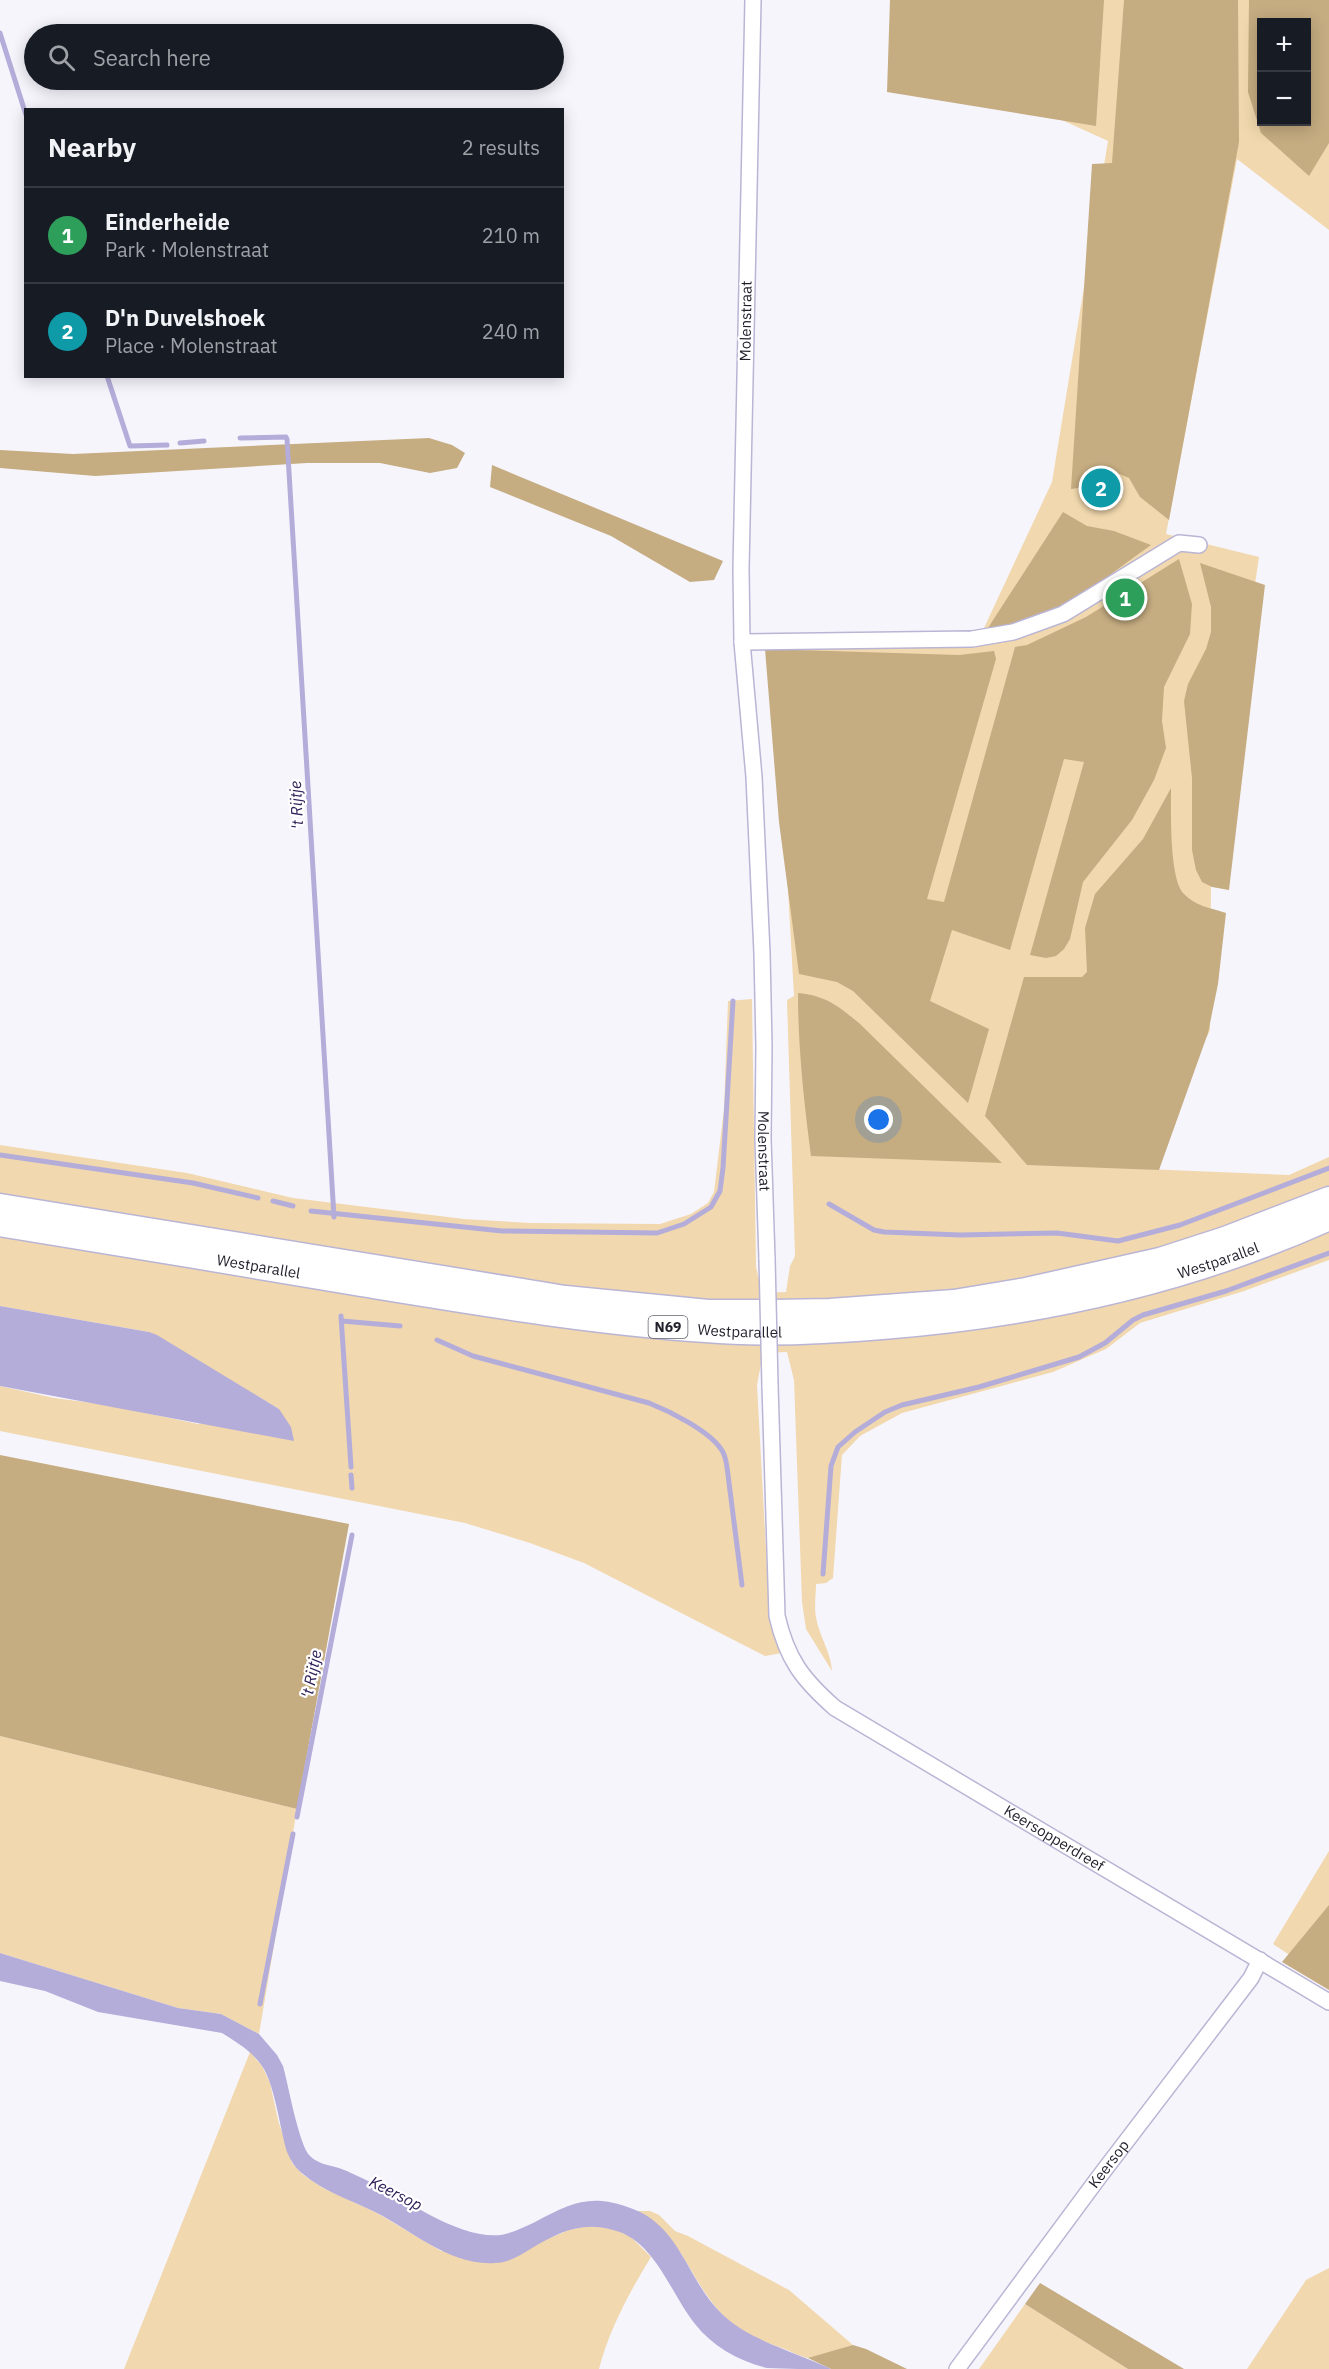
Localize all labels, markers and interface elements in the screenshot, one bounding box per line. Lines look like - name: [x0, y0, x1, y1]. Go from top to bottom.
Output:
- map controls: [1257, 18, 1311, 126]
- button: +: [1257, 18, 1311, 72]
- search box: [24, 24, 564, 90]
- icon: search: [45, 41, 78, 74]
- text: Search here: [93, 43, 211, 72]
- button: −: [1257, 72, 1311, 126]
- text: Nearby: [48, 130, 136, 164]
- text: 2 results: [462, 134, 540, 161]
- text: Einderheide: [105, 207, 230, 236]
- text: 1: [62, 222, 74, 249]
- text: 210 m: [482, 222, 540, 249]
- text: Park · Molenstraat: [105, 236, 269, 263]
- street label: Molenstraat: [735, 281, 756, 361]
- text: D'n Duvelshoek: [105, 303, 265, 332]
- text: 2: [62, 318, 74, 345]
- text: 240 m: [482, 318, 540, 345]
- text: Place · Molenstraat: [105, 332, 278, 359]
- pin: 2: [1082, 466, 1120, 510]
- pin: 1: [1106, 576, 1144, 620]
- water label: 't Rijtje: [285, 780, 307, 830]
- your location: [864, 1105, 893, 1134]
- street label: Molenstraat: [754, 1111, 775, 1192]
- street label: Westparallel: [1175, 1238, 1261, 1283]
- street label: Westparallel: [215, 1250, 302, 1283]
- road number: N69: [648, 1316, 688, 1338]
- street label: Westparallel: [697, 1319, 782, 1342]
- water label: 't Rijtje: [297, 1648, 325, 1700]
- street label: Keersopperdreef: [1001, 1801, 1108, 1875]
- street label: Keersop: [1084, 2136, 1133, 2192]
- water label: Keersop: [366, 2171, 426, 2215]

